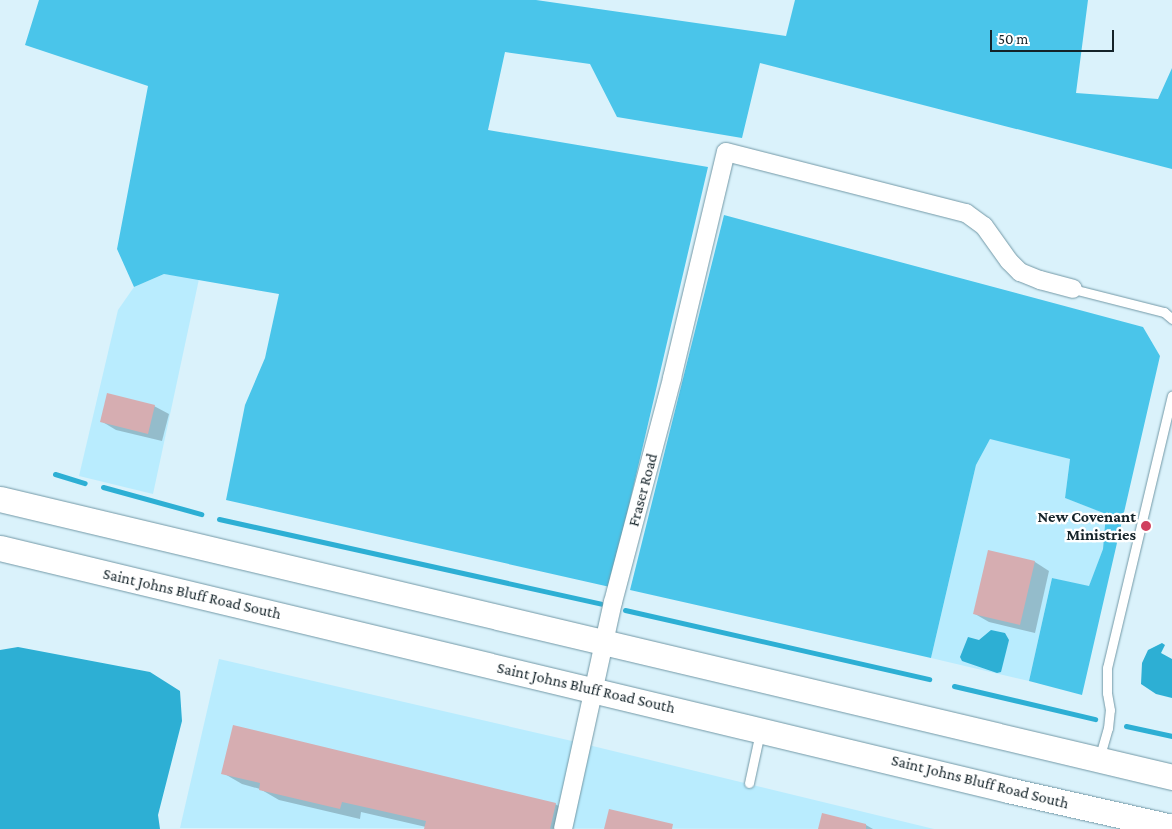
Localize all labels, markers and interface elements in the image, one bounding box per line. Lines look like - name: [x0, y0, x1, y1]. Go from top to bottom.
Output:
- scale bar: [992, 20, 1116, 52]
- text: 50 m: [998, 31, 1028, 47]
- street label: Fraser Road: [624, 451, 662, 529]
- place label: New Covenant Ministries: [1037, 507, 1136, 545]
- marker: New Covenant Ministries: [1140, 520, 1152, 532]
- street label: Saint Johns Bluff Road South: [101, 564, 283, 624]
- street label: Saint Johns Bluff Road South: [495, 658, 677, 718]
- street label: Saint Johns Bluff Road South: [889, 751, 1071, 813]

